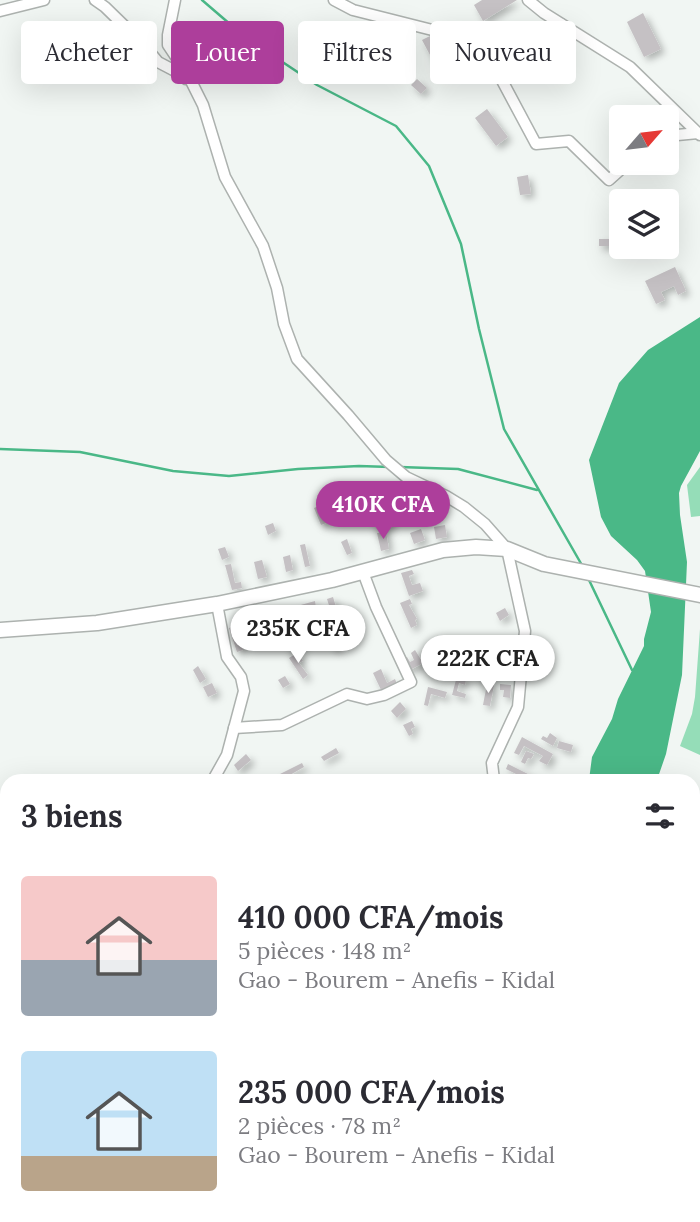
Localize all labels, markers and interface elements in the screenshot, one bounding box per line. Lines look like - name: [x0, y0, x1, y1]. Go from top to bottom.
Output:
- chip: Acheter: [21, 21, 157, 84]
- chip: Louer: [171, 21, 284, 84]
- chip: Filtres: [298, 21, 416, 84]
- chip: Nouveau: [430, 21, 576, 84]
- north arrow: [609, 105, 679, 175]
- map controls: [609, 105, 679, 259]
- button: layers: [609, 189, 679, 259]
- pin: 410K CFA: [311, 482, 455, 541]
- text: 410K CFA: [332, 489, 434, 518]
- pin: 235K CFA: [226, 606, 370, 665]
- text: 235K CFA: [246, 613, 350, 642]
- pin: 222K CFA: [416, 636, 560, 695]
- text: 222K CFA: [437, 643, 539, 672]
- text: 3 biens: [21, 797, 123, 835]
- icon: filters: [641, 797, 679, 835]
- text: 410 000 CFA/mois: [238, 898, 504, 936]
- icon: home: [77, 904, 161, 988]
- text: 5 pièces · 148 m²: [238, 936, 411, 965]
- text: Gao - Bourem - Anefis - Kidal: [238, 965, 555, 994]
- text: 235 000 CFA/mois: [238, 1073, 505, 1111]
- icon: home: [77, 1079, 161, 1163]
- text: 2 pièces · 78 m²: [238, 1111, 401, 1140]
- text: Gao - Bourem - Anefis - Kidal: [238, 1140, 555, 1169]

